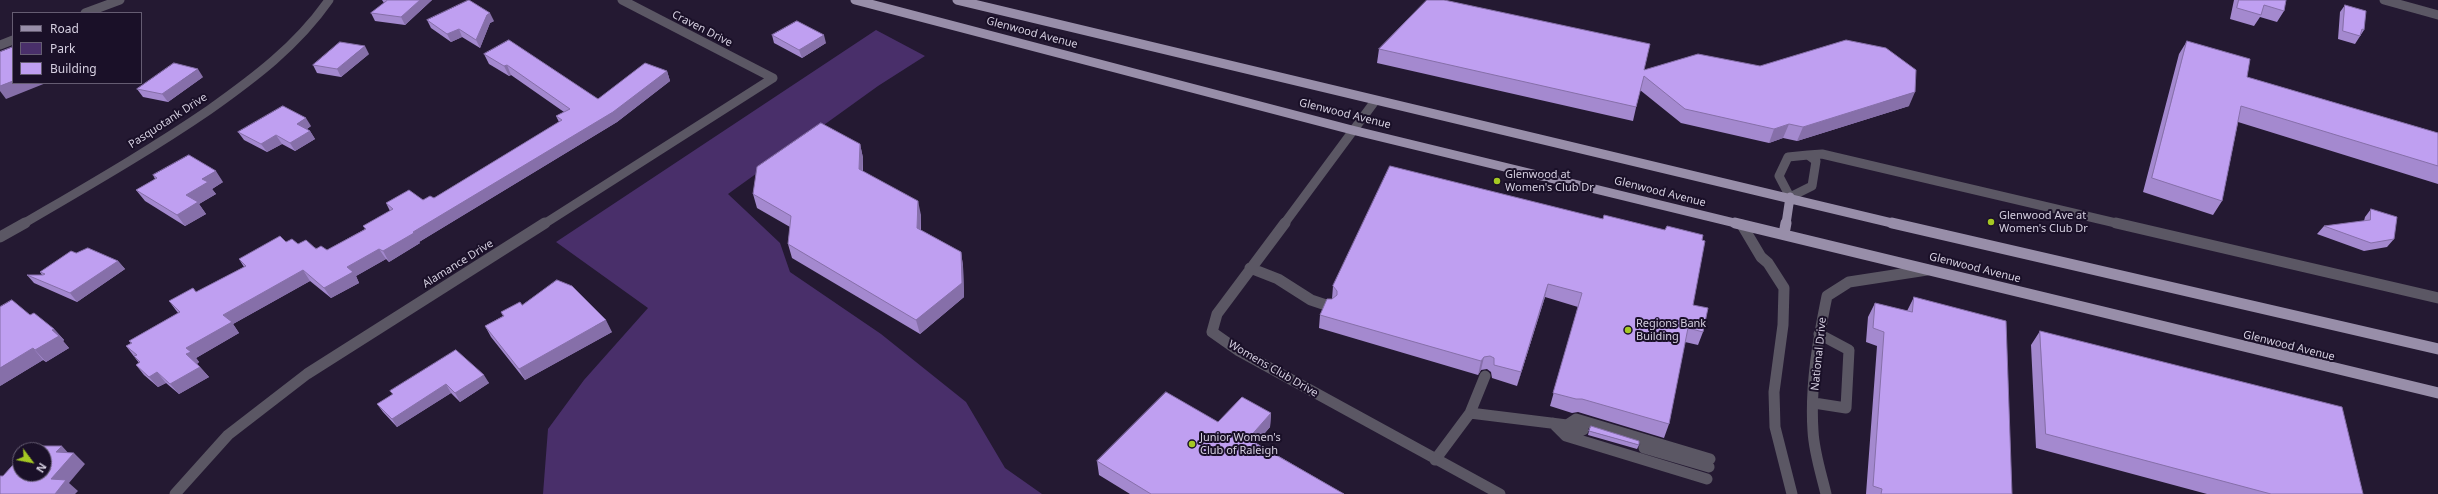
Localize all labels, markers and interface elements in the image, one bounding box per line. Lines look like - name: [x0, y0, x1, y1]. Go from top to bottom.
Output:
- street label: Craven Drive: [670, 8, 734, 50]
- legend: [12, 12, 142, 84]
- street label: Glenwood Avenue: [985, 14, 1079, 52]
- text: Road: [50, 20, 79, 37]
- text: Park: [50, 40, 75, 57]
- text: Building: [50, 60, 97, 77]
- street label: Pasquotank Drive: [126, 91, 210, 151]
- street label: Glenwood Avenue: [1298, 96, 1392, 132]
- place label: Glenwood at Women's Club Dr: [1505, 168, 1594, 194]
- street label: Glenwood Avenue: [1613, 174, 1707, 210]
- marker: Glenwood at Women's Club Dr: [1492, 176, 1502, 186]
- place label: Glenwood Ave at Women's Club Dr: [1999, 209, 2088, 235]
- marker: Glenwood Ave at Women's Club Dr: [1986, 217, 1996, 227]
- street label: Alamance Drive: [420, 237, 496, 291]
- street label: Glenwood Avenue: [1928, 250, 2022, 286]
- place label: Regions Bank Building: [1636, 317, 1706, 343]
- street label: National Drive: [1809, 317, 1829, 391]
- marker: Regions Bank Building: [1623, 325, 1633, 335]
- street label: Glenwood Avenue: [2242, 328, 2336, 364]
- street label: Womens Club Drive: [1226, 338, 1320, 400]
- place label: Junior Women's Club of Raleigh: [1200, 431, 1281, 457]
- marker: Junior Women's Club of Raleigh: [1187, 439, 1197, 449]
- north arrow: [12, 442, 52, 482]
- text: N: [33, 460, 50, 476]

